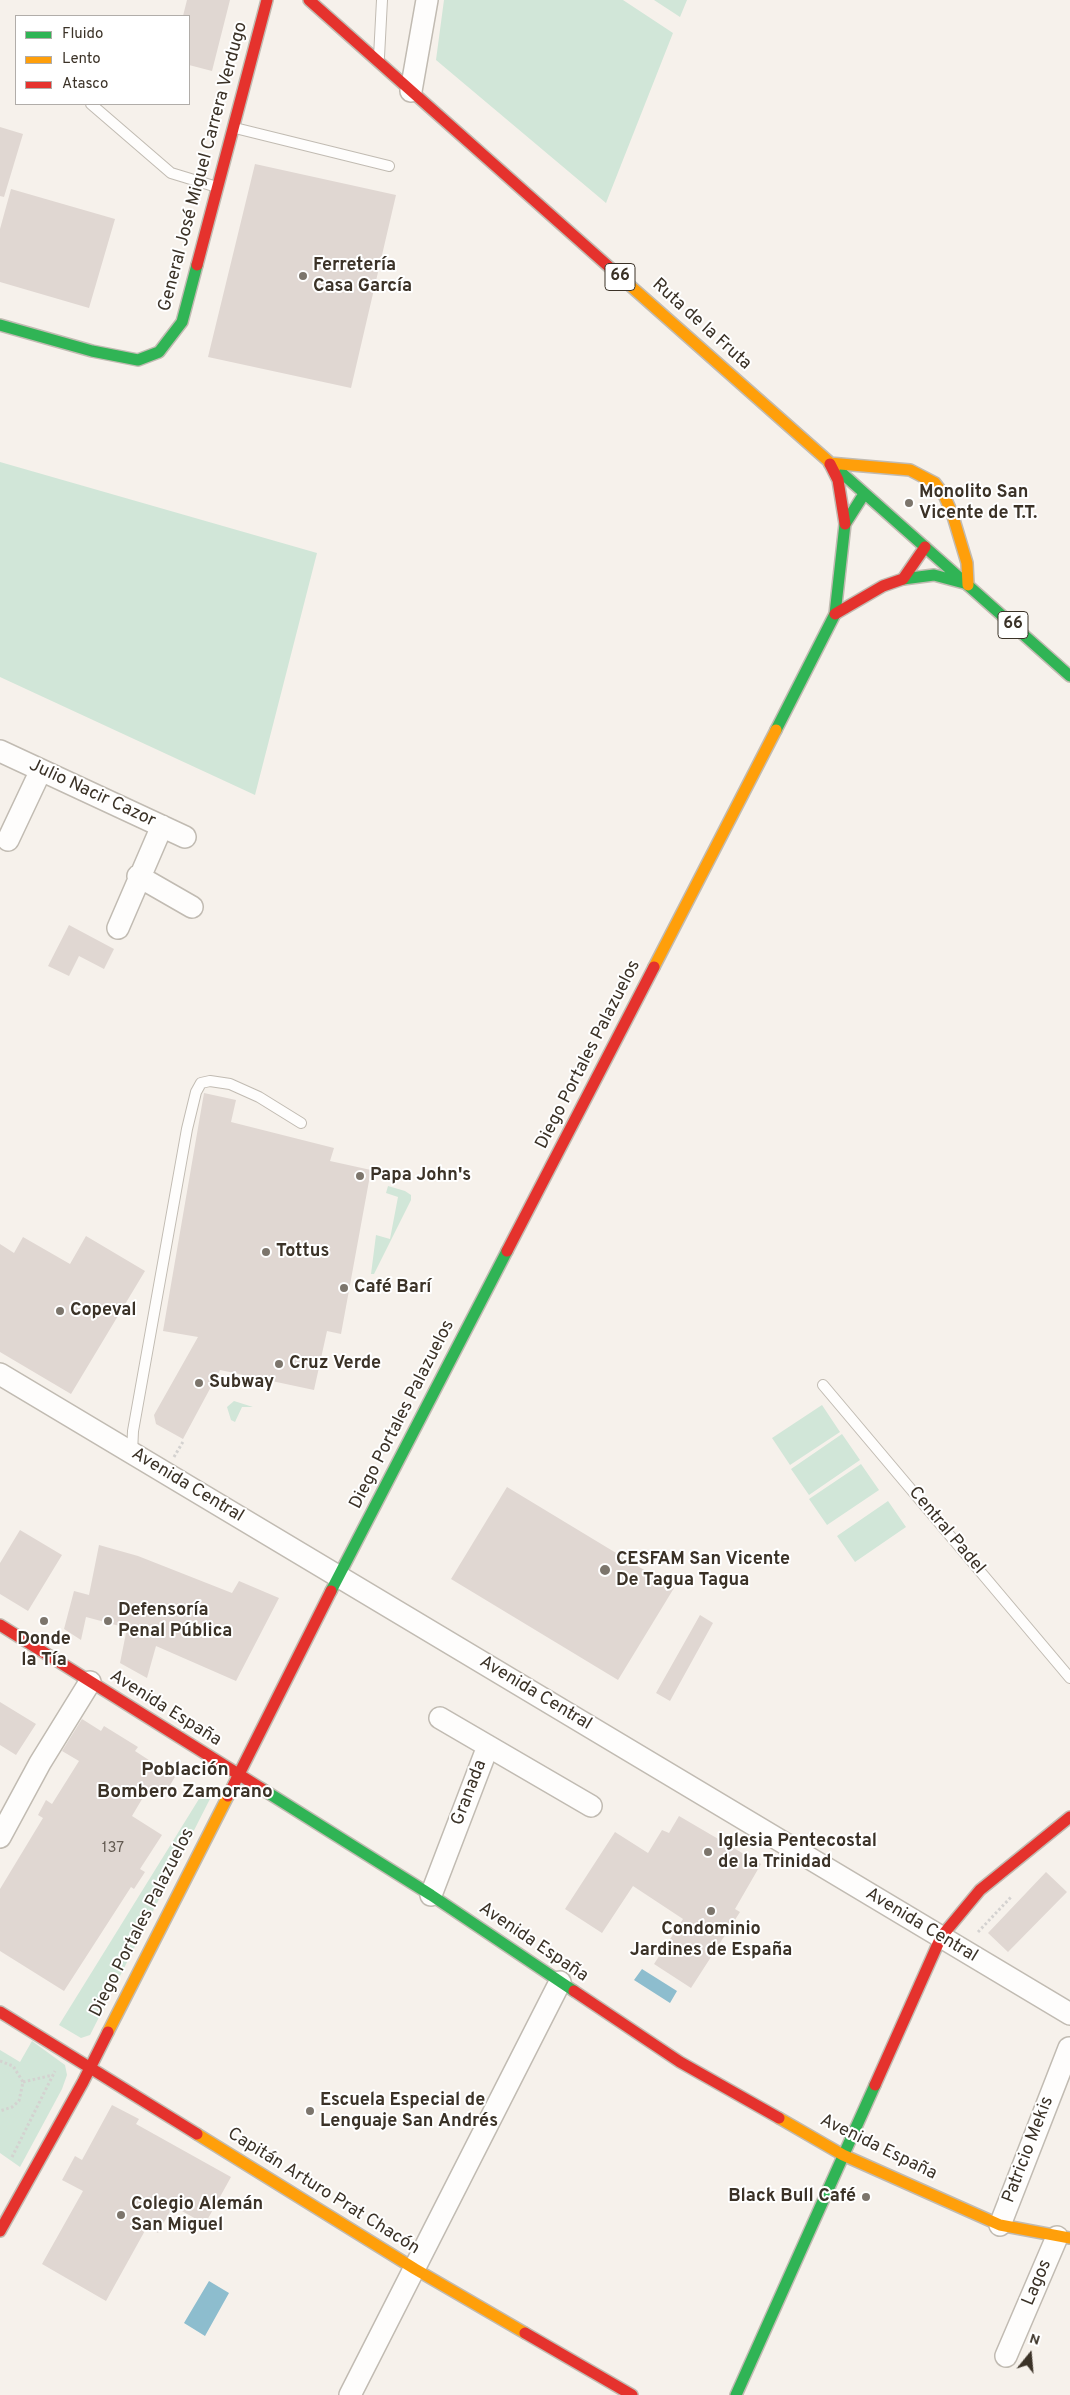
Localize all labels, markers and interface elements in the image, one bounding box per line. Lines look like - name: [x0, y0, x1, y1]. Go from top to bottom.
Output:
- legend: [15, 15, 190, 105]
- street label: General José Miguel Carrera Verdugo: [155, 20, 253, 314]
- text: Fluido: [62, 25, 103, 44]
- text: Lento: [62, 50, 101, 69]
- text: Atasco: [62, 75, 108, 94]
- place label: Ferretería Casa García: [313, 255, 412, 298]
- road number: 66: [605, 264, 635, 290]
- marker: Ferretería Casa García: [297, 270, 309, 282]
- street label: Ruta de la Fruta: [647, 275, 755, 375]
- place label: Monolito San Vicente de T.T.: [919, 482, 1037, 524]
- marker: Monolito San Vicente de T.T.: [903, 497, 915, 509]
- road number: 66: [998, 612, 1028, 638]
- street label: Julio Nacir Cazor: [25, 755, 159, 833]
- street label: Diego Portales Palazuelos: [532, 957, 646, 1153]
- place label: Papa John's: [370, 1165, 471, 1187]
- marker: Papa John's: [354, 1170, 366, 1182]
- place label: Tottus: [276, 1241, 329, 1263]
- marker: Tottus: [260, 1246, 272, 1258]
- place label: Café Barí: [354, 1277, 431, 1299]
- marker: Café Barí: [338, 1282, 350, 1294]
- place label: Copeval: [70, 1300, 137, 1322]
- marker: Copeval: [54, 1305, 66, 1317]
- street label: Diego Portales Palazuelos: [346, 1317, 460, 1513]
- place label: Cruz Verde: [289, 1353, 381, 1375]
- marker: Cruz Verde: [273, 1358, 285, 1370]
- place label: Subway: [209, 1372, 274, 1394]
- marker: Subway: [193, 1377, 205, 1389]
- street label: Avenida Central: [127, 1444, 247, 1528]
- street label: Central Padel: [903, 1483, 989, 1579]
- place label: CESFAM San Vicente De Tagua Tagua: [616, 1549, 790, 1592]
- marker: CESFAM San Vicente De Tagua Tagua: [598, 1563, 612, 1577]
- place label: Defensoría Penal Pública: [118, 1600, 232, 1642]
- marker: Donde la Tía: [38, 1615, 50, 1627]
- marker: Defensoría Penal Pública: [102, 1615, 114, 1627]
- place label: Donde la Tía: [17, 1629, 71, 1672]
- street label: Avenida Central: [475, 1652, 595, 1736]
- street label: Avenida España: [105, 1666, 225, 1752]
- street label: Granada: [448, 1757, 492, 1829]
- district label: Población Bombero Zamorano: [97, 1760, 273, 1804]
- street label: Diego Portales Palazuelos: [86, 1825, 200, 2021]
- place label: Iglesia Pentecostal de la Trinidad: [718, 1831, 877, 1874]
- house number: 137: [102, 1840, 124, 1858]
- marker: Iglesia Pentecostal de la Trinidad: [702, 1846, 714, 1858]
- street label: Avenida Central: [861, 1884, 981, 1968]
- street label: Avenida España: [474, 1898, 592, 1988]
- marker: Condominio Jardines de España: [705, 1905, 717, 1917]
- place label: Condominio Jardines de España: [630, 1919, 792, 1962]
- place label: Escuela Especial de Lenguaje San Andrés: [320, 2090, 498, 2132]
- street label: Patricio Mekis: [999, 2094, 1059, 2206]
- marker: Escuela Especial de Lenguaje San Andrés: [304, 2105, 316, 2117]
- street label: Avenida España: [816, 2110, 940, 2186]
- street label: Capitán Arturo Prat Chacón: [223, 2124, 423, 2260]
- place label: Black Bull Café: [728, 2186, 856, 2208]
- marker: Black Bull Café: [860, 2191, 872, 2203]
- place label: Colegio Alemán San Miguel: [131, 2194, 263, 2236]
- marker: Colegio Alemán San Miguel: [115, 2209, 127, 2221]
- street label: Lagos: [1019, 2257, 1057, 2309]
- north arrow: [1005, 2330, 1055, 2380]
- text: N: [1027, 2331, 1042, 2350]

